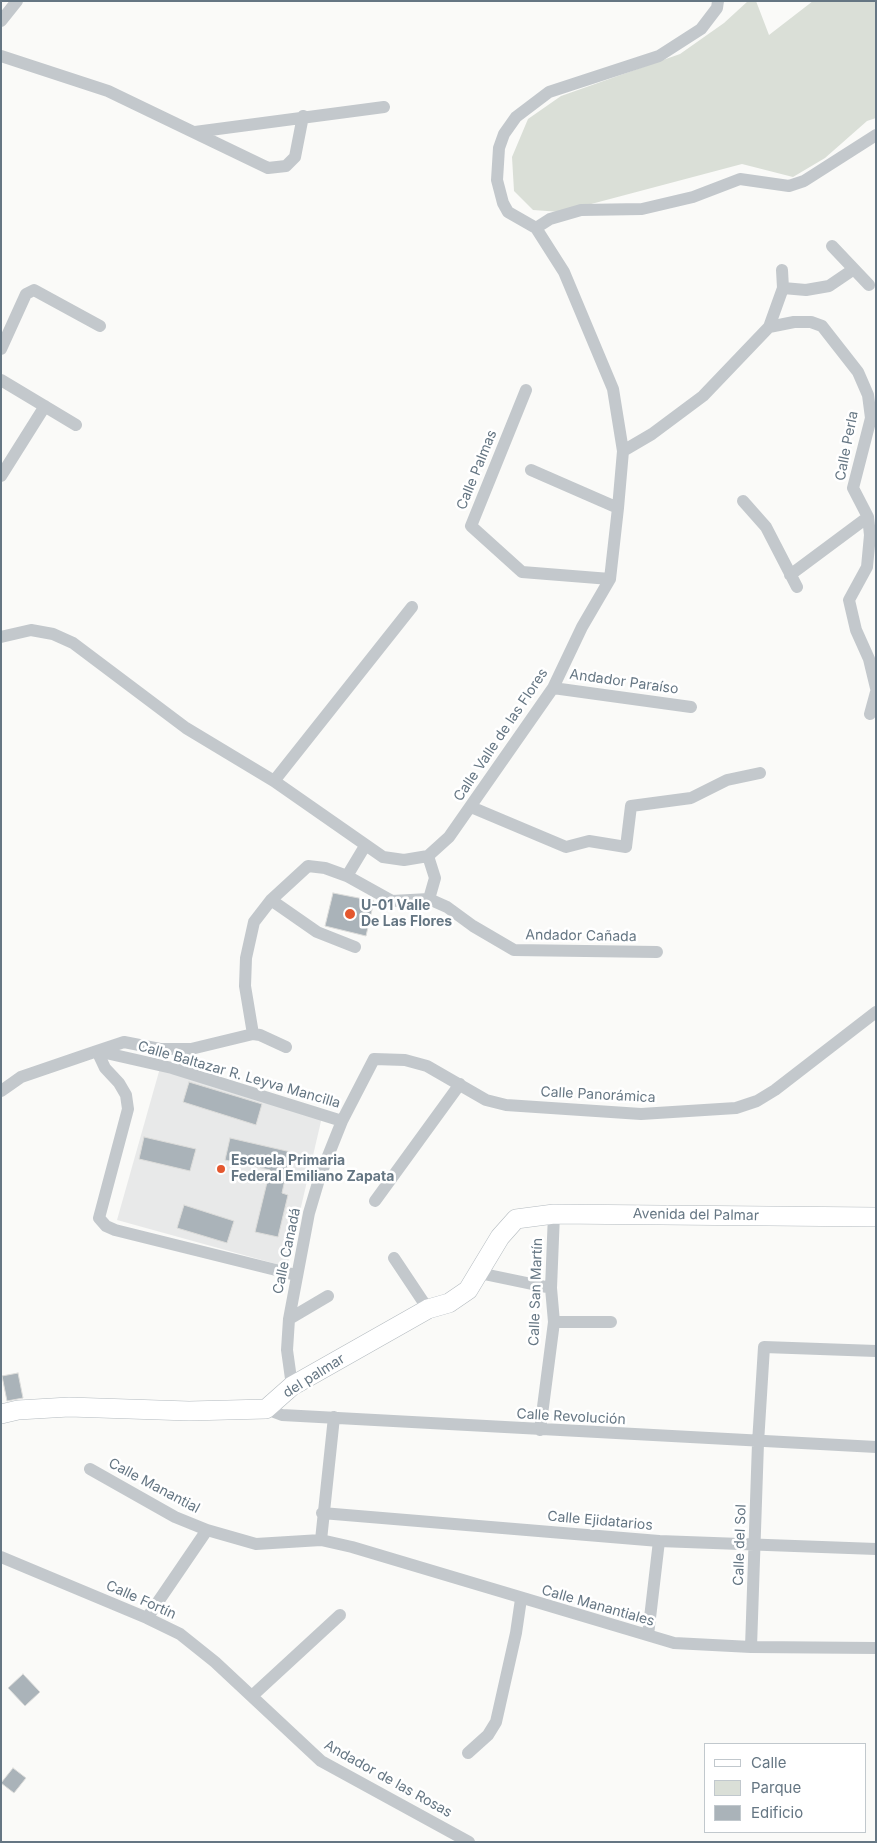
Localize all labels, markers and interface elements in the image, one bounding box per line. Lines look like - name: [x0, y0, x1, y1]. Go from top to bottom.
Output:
- street label: Calle Perla: [832, 410, 862, 482]
- street label: Calle Palmas: [453, 428, 501, 512]
- street label: Calle Valle de las Flores: [450, 665, 552, 805]
- street label: Andador Paraíso: [569, 666, 679, 698]
- place label: U-01 Valle De Las Flores: [361, 898, 452, 930]
- marker: U-01 Valle De Las Flores: [343, 907, 357, 921]
- street label: Andador Cañada: [525, 927, 637, 945]
- street label: Calle Baltazar R. Leyva Mancilla: [136, 1038, 342, 1112]
- street label: Calle Panorámica: [540, 1084, 656, 1106]
- place label: Escuela Primaria Federal Emiliano Zapata: [231, 1153, 394, 1186]
- marker: Escuela Primaria Federal Emiliano Zapata: [215, 1163, 227, 1175]
- street label: Calle Canadá: [270, 1206, 304, 1296]
- street label: Avenida del Palmar: [633, 1206, 759, 1224]
- street label: Calle San Martín: [526, 1238, 546, 1346]
- street label: del palmar: [280, 1350, 348, 1402]
- street label: Calle Revolución: [516, 1406, 626, 1428]
- street label: Calle Manantial: [105, 1455, 203, 1517]
- street label: Calle del Sol: [730, 1504, 750, 1586]
- street label: Calle Ejidatarios: [547, 1508, 653, 1534]
- street label: Calle Fortín: [103, 1577, 179, 1623]
- street label: Calle Manantiales: [540, 1582, 656, 1630]
- street label: Andador de las Rosas: [321, 1737, 455, 1821]
- legend: [704, 1743, 867, 1833]
- text: Calle: [751, 1753, 786, 1772]
- text: Parque: [751, 1778, 801, 1797]
- text: Edificio: [751, 1803, 803, 1822]

